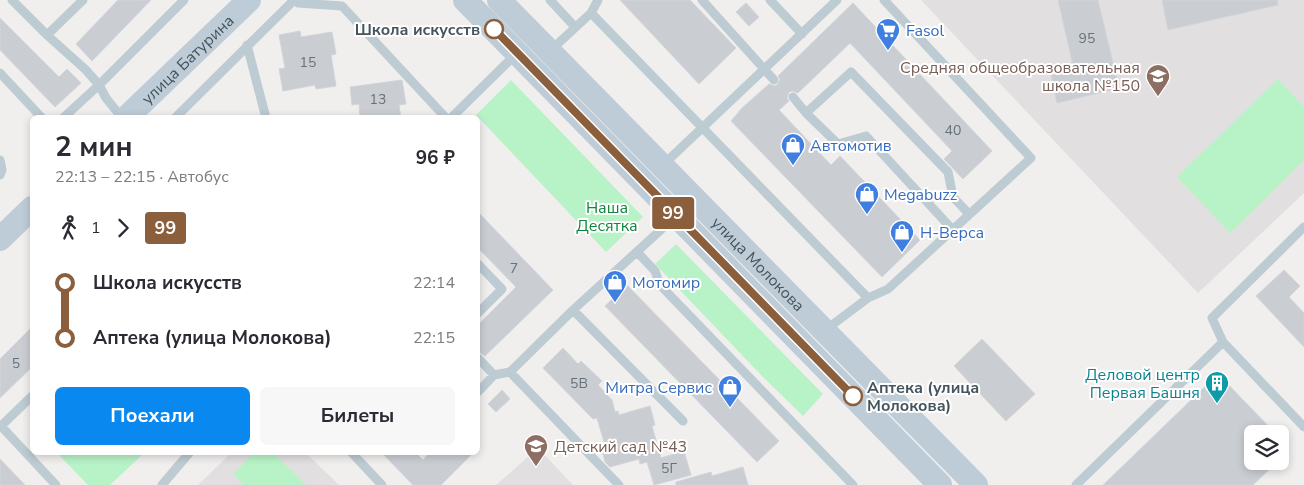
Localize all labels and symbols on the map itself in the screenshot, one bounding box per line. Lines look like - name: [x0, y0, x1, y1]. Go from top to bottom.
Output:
- street label: улица Батурина: [137, 10, 239, 109]
- supermarket icon: Fasol: [875, 17, 901, 51]
- place label: Школа искусств: [355, 19, 480, 41]
- marker: Школа искусств: [484, 19, 504, 39]
- place label: Fasol: [906, 20, 945, 42]
- house number: 95: [1079, 29, 1095, 48]
- house number: 15: [300, 53, 316, 72]
- place label: Средняя общеобразовательная школа №150: [900, 57, 1140, 97]
- school or university icon: Средняя общеобразовательная школа №150: [1145, 63, 1171, 97]
- house number: 13: [370, 90, 386, 109]
- house number: 40: [945, 121, 961, 140]
- shop icon: Автомотив: [780, 132, 806, 166]
- place label: Автомотив: [810, 135, 892, 157]
- shop icon: Megabuzz: [854, 181, 880, 215]
- place label: Megabuzz: [884, 184, 957, 206]
- park label: Наша Десятка: [576, 197, 638, 237]
- line badge: 99: [650, 197, 696, 229]
- street label: улица Молокова: [706, 212, 809, 317]
- shop icon: Н-Верса: [889, 219, 915, 253]
- place label: Н-Верса: [920, 222, 984, 244]
- house number: 7: [510, 259, 518, 278]
- shop icon: Мотомир: [602, 269, 628, 303]
- place label: Мотомир: [632, 272, 700, 294]
- house number: 5: [12, 354, 20, 373]
- place label: Деловой центр Первая Башня: [1085, 364, 1200, 404]
- building icon: Деловой центр Первая Башня: [1204, 370, 1230, 404]
- house number: 5В: [570, 374, 588, 393]
- shop icon: Митра Сервис: [717, 374, 743, 408]
- place label: Митра Сервис: [605, 377, 712, 399]
- place label: Аптека (улица Молокова): [867, 377, 979, 417]
- marker: Аптека (улица Молокова): [843, 386, 863, 406]
- school or university icon: Детский сад №43: [523, 433, 549, 467]
- place label: Детский сад №43: [554, 436, 687, 458]
- house number: 5Г: [661, 459, 677, 478]

